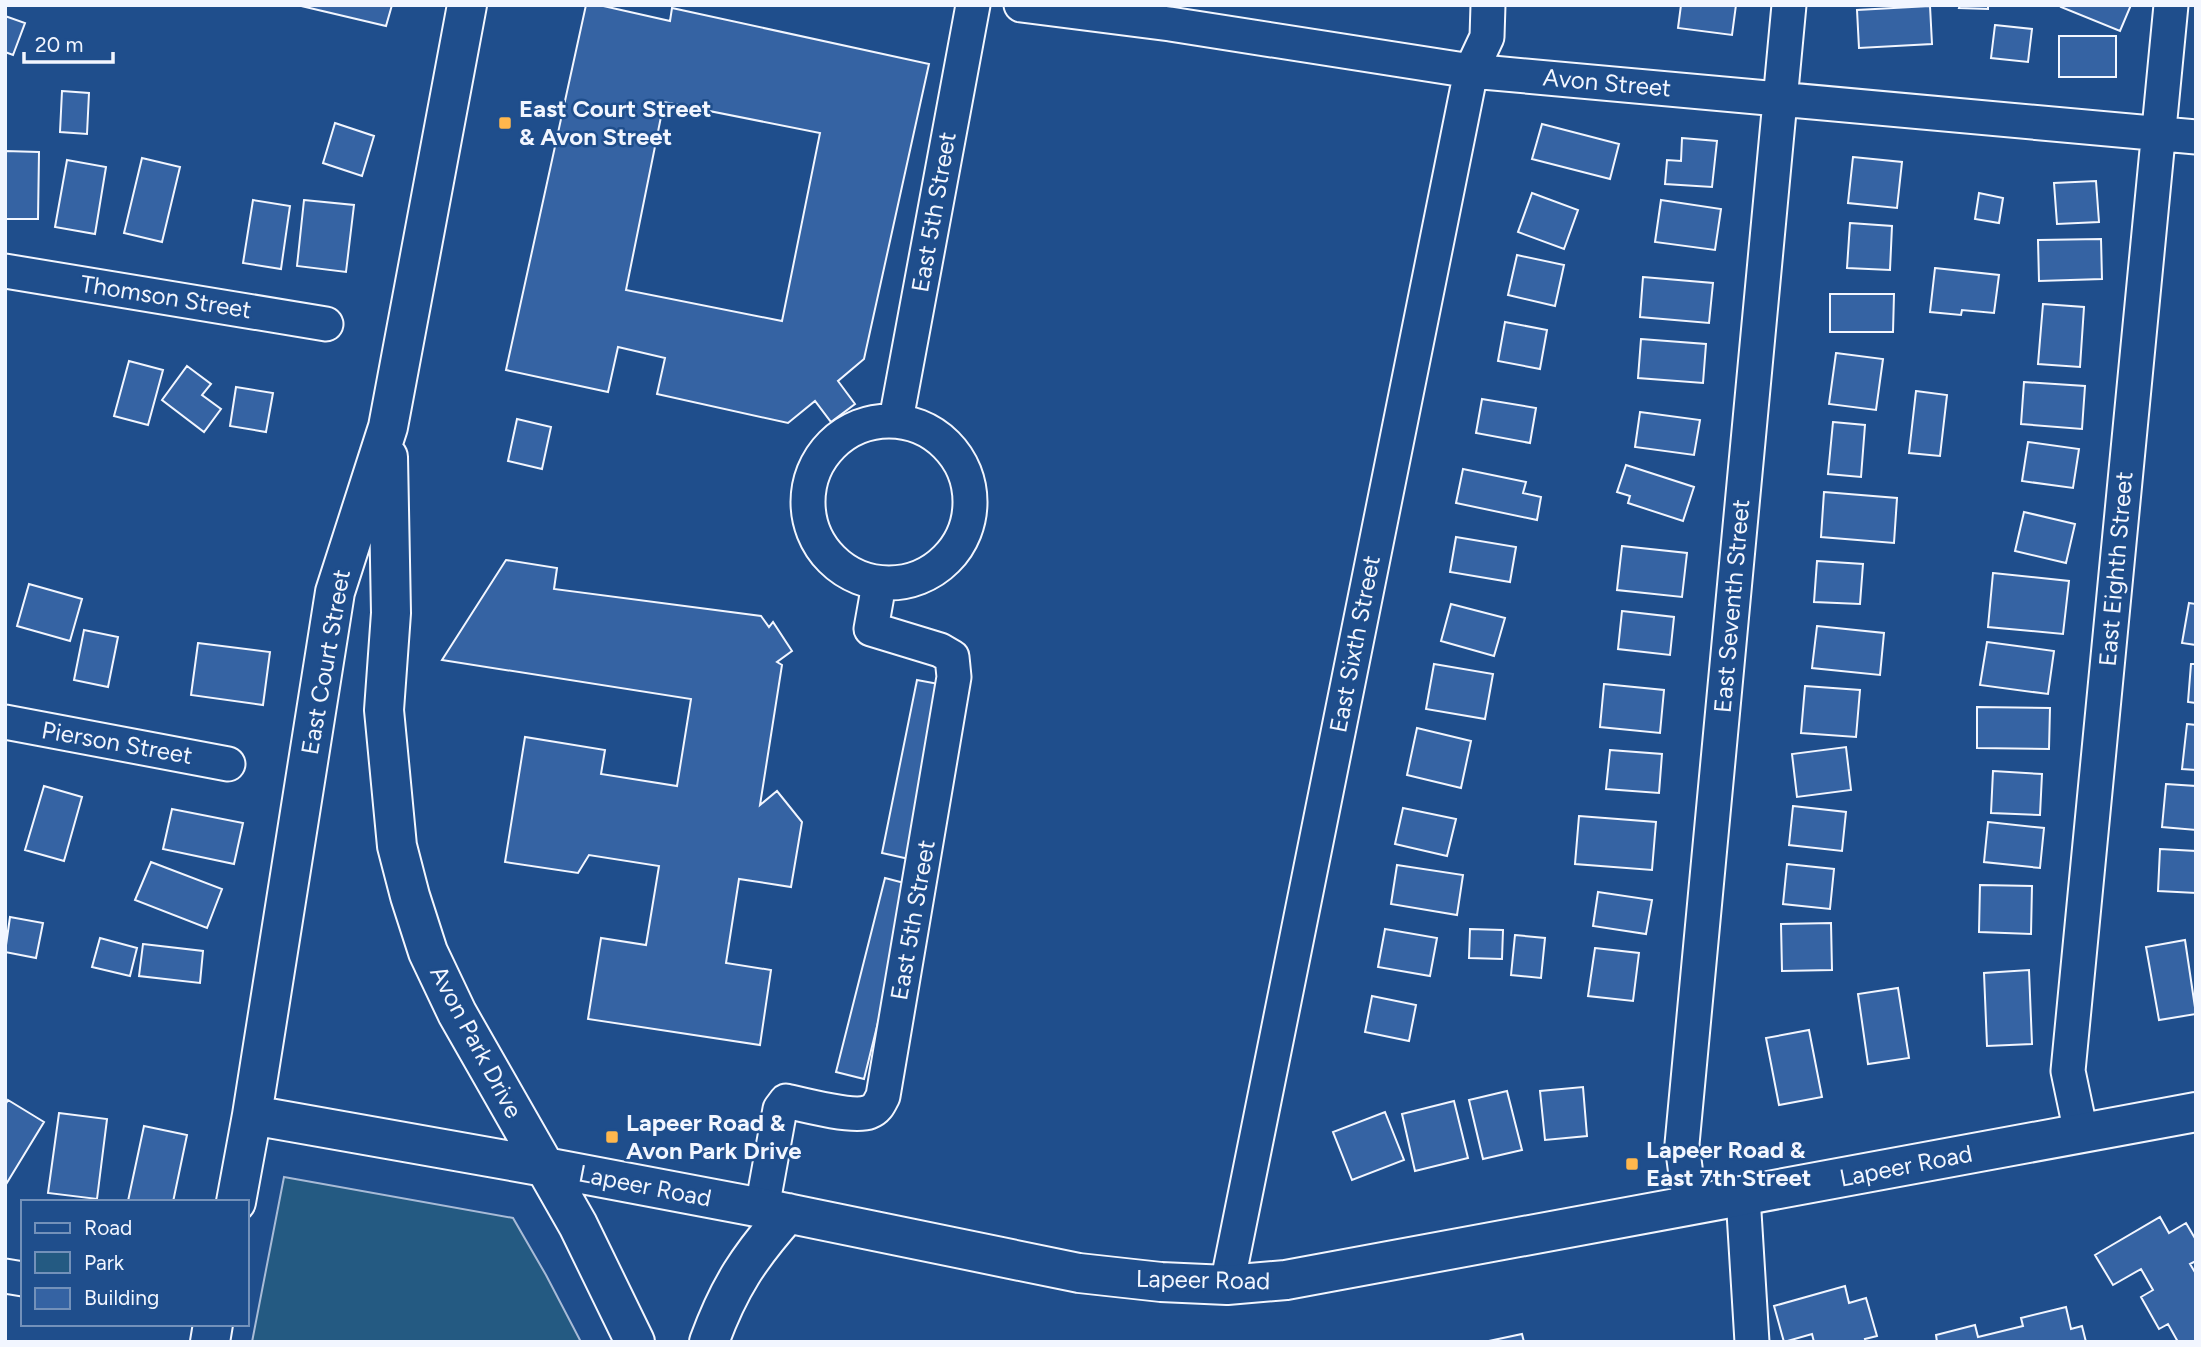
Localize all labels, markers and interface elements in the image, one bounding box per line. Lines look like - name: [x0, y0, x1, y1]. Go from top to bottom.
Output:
- scale bar: [24, 21, 114, 65]
- text: 20 m: [35, 32, 83, 57]
- street label: Avon Street: [1542, 62, 1672, 103]
- place label: East Court Street & Avon Street: [519, 94, 711, 151]
- marker: East Court Street & Avon Street: [497, 115, 513, 131]
- street label: East 5th Street: [905, 130, 962, 294]
- street label: Thomson Street: [79, 269, 254, 324]
- street label: East Eighth Street: [2093, 470, 2138, 668]
- street label: East Seventh Street: [1708, 498, 1755, 714]
- street label: East Sixth Street: [1323, 553, 1386, 735]
- street label: East Court Street: [295, 567, 356, 757]
- street label: Pierson Street: [40, 715, 195, 770]
- street label: East 5th Street: [884, 838, 941, 1002]
- street label: Avon Park Drive: [424, 961, 529, 1123]
- place label: Lapeer Road & Avon Park Drive: [626, 1108, 802, 1165]
- marker: Lapeer Road & Avon Park Drive: [604, 1129, 620, 1145]
- place label: Lapeer Road & East 7th Street: [1646, 1135, 1811, 1192]
- street label: Lapeer Road: [1837, 1138, 1975, 1193]
- marker: Lapeer Road & East 7th Street: [1624, 1156, 1640, 1172]
- street label: Lapeer Road: [576, 1158, 714, 1213]
- legend: [21, 1200, 248, 1326]
- text: Road: [84, 1215, 132, 1240]
- text: Park: [84, 1250, 125, 1275]
- street label: Lapeer Road: [1136, 1264, 1270, 1295]
- text: Building: [84, 1285, 159, 1310]

